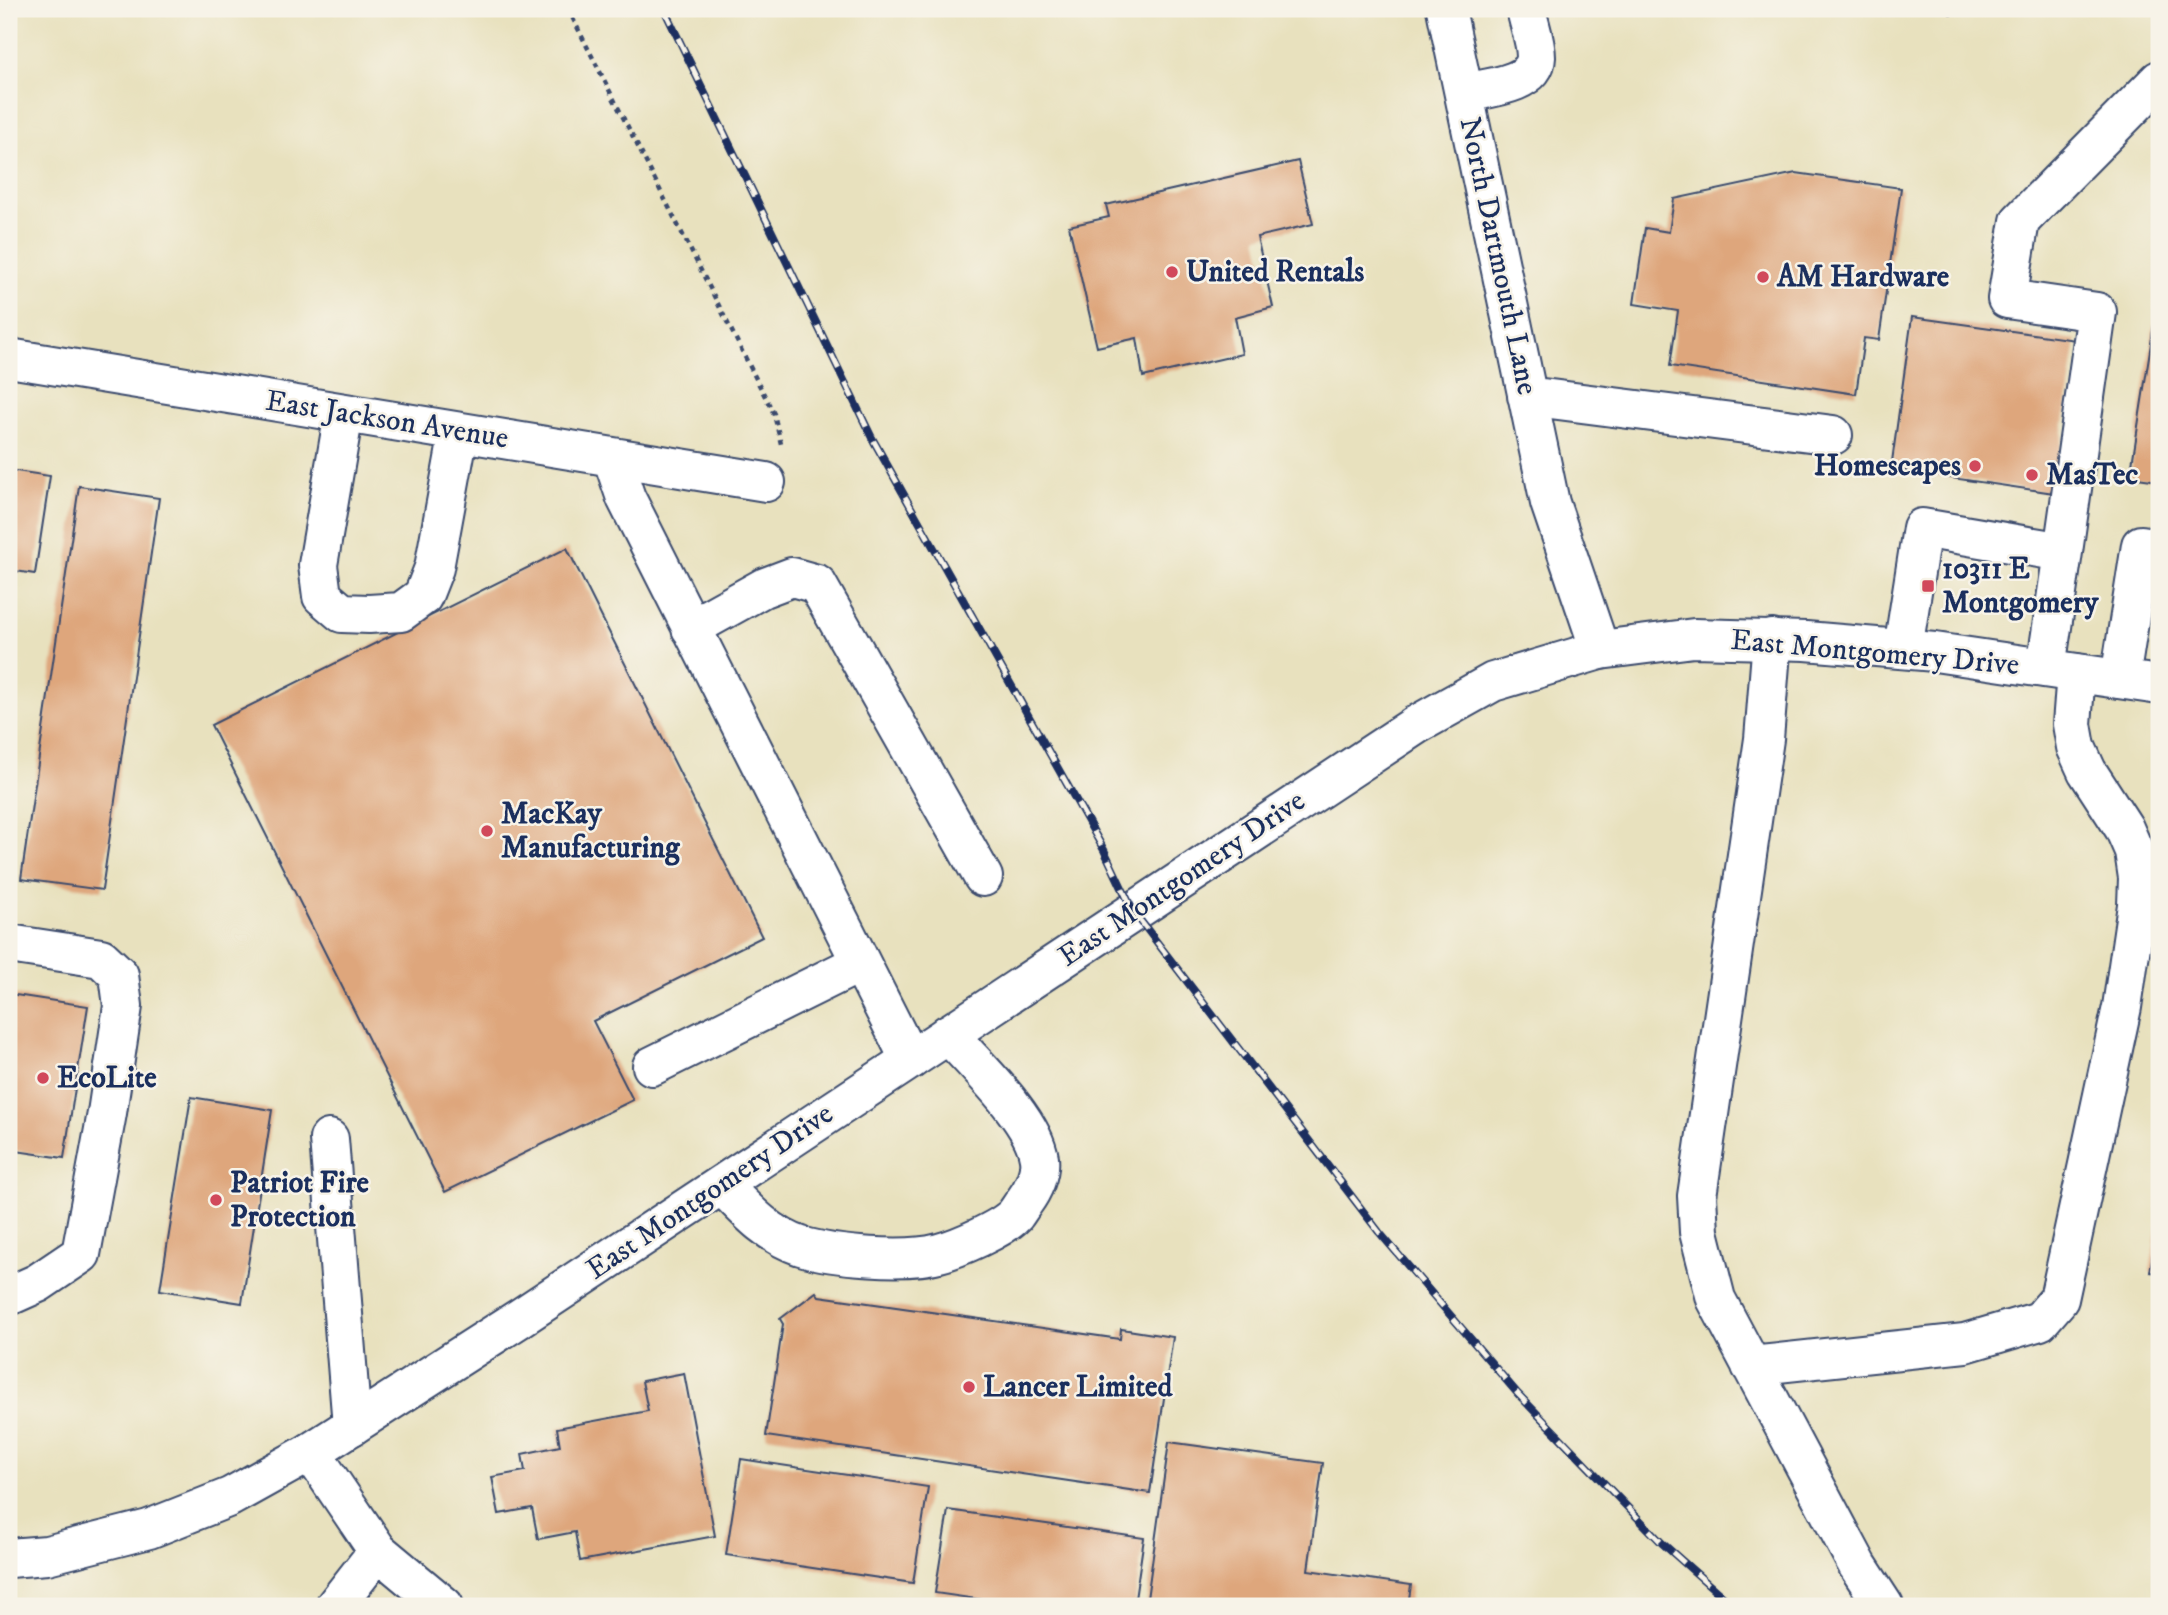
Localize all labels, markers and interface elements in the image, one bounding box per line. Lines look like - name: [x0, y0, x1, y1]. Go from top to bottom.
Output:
- street label: North Dartmouth Lane: [1450, 114, 1546, 398]
- place label: United Rentals: [1186, 254, 1364, 291]
- place label: AM Hardware: [1776, 259, 1950, 296]
- marker: United Rentals: [1164, 264, 1180, 280]
- marker: AM Hardware: [1755, 269, 1771, 285]
- street label: East Jackson Avenue: [263, 383, 511, 457]
- place label: Homescapes: [1814, 448, 1961, 485]
- place label: MasTec: [2046, 457, 2138, 494]
- marker: Homescapes: [1967, 458, 1983, 474]
- marker: MasTec: [2024, 467, 2040, 483]
- place label: 10311 E Montgomery: [1942, 551, 2099, 622]
- marker: 10311 E Montgomery: [1920, 578, 1936, 594]
- street label: East Montgomery Drive: [1729, 622, 2021, 684]
- street label: East Montgomery Drive: [1052, 783, 1312, 975]
- place label: MacKay Manufacturing: [501, 796, 681, 867]
- marker: MacKay Manufacturing: [479, 823, 495, 839]
- place label: EcoLite: [57, 1060, 157, 1097]
- marker: EcoLite: [35, 1070, 51, 1086]
- street label: East Montgomery Drive: [580, 1096, 840, 1288]
- place label: Patriot Fire Protection: [230, 1165, 370, 1236]
- marker: Patriot Fire Protection: [208, 1192, 224, 1208]
- place label: Lancer Limited: [983, 1369, 1173, 1406]
- marker: Lancer Limited: [961, 1379, 977, 1395]

